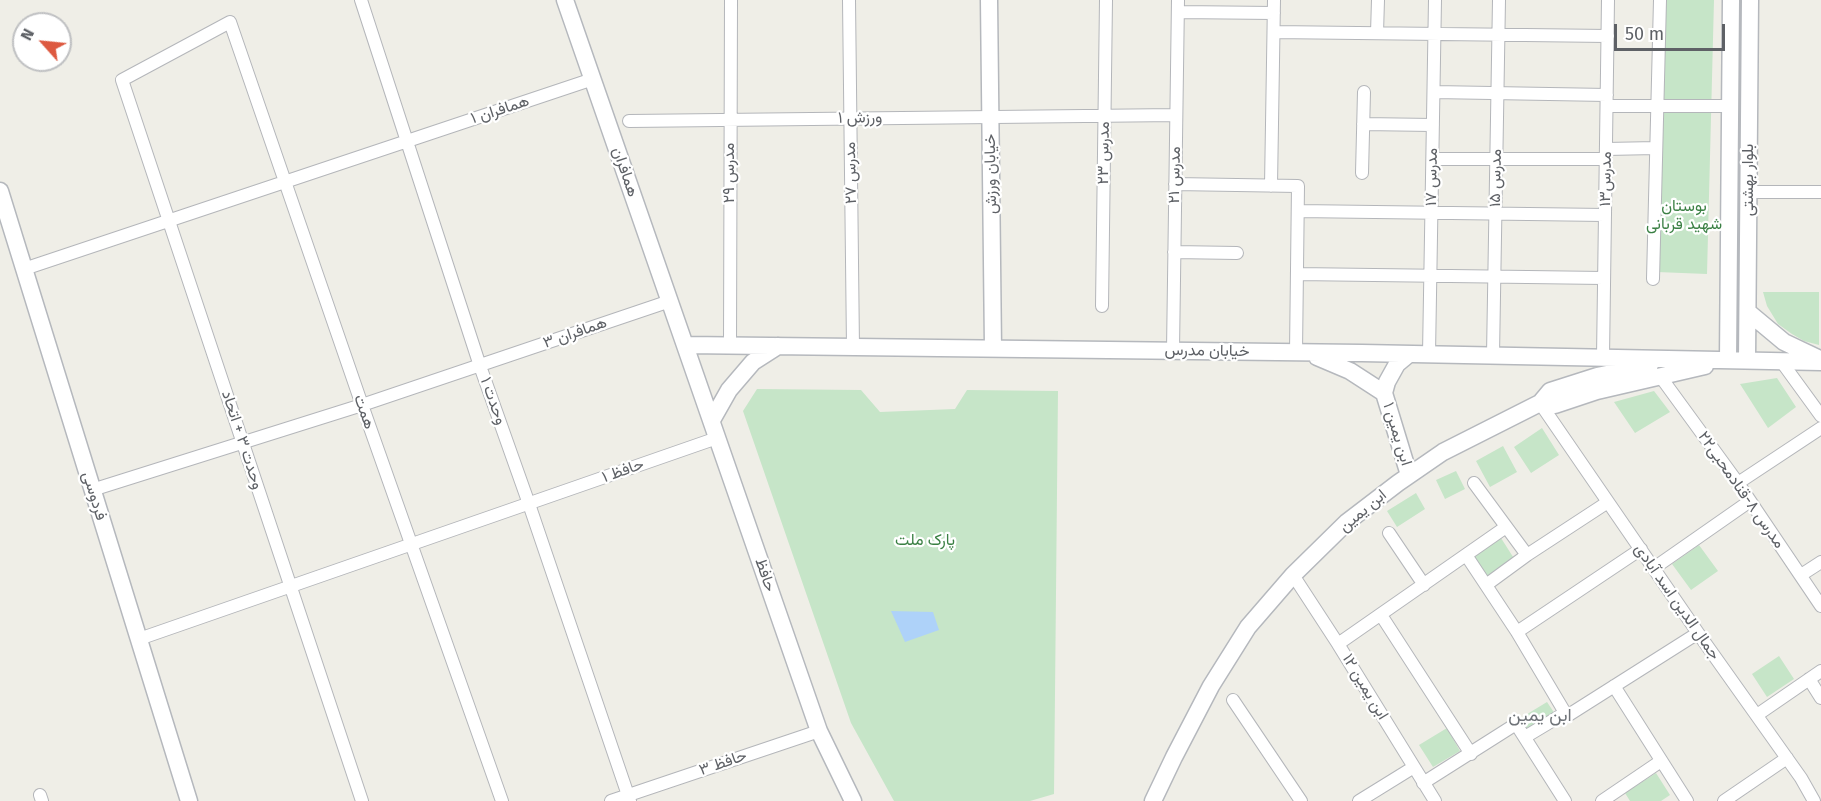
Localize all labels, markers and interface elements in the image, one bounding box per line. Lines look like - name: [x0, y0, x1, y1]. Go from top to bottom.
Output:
- north arrow: [12, 12, 72, 72]
- scale bar: [1617, 12, 1728, 50]
- text: 50 m: [1625, 23, 1664, 45]
- text: N: [16, 25, 38, 44]
- street label: همافران ۱: [468, 92, 532, 128]
- street label: ورزش ۱: [838, 108, 882, 128]
- street label: مدرس ۲۳: [1094, 121, 1114, 185]
- street label: خیابان ورزش: [981, 134, 1001, 214]
- street label: مدرس ۲۷: [841, 142, 861, 204]
- street label: مدرس ۲۹: [720, 143, 740, 203]
- street label: بلوار بهشتی: [1739, 144, 1759, 216]
- street label: همافران: [608, 145, 642, 199]
- street label: مدرس ۲۱: [1165, 146, 1185, 204]
- street label: مدرس ۱۷: [1422, 148, 1442, 206]
- street label: مدرس ۱۵: [1486, 149, 1506, 207]
- street label: مدرس۱۳: [1596, 151, 1616, 207]
- park label: بوستان شهید قربانی: [1646, 197, 1722, 235]
- street label: همافران ۳: [541, 313, 609, 353]
- street label: خیابان مدرس: [1164, 341, 1250, 361]
- street label: وحدت ۱: [476, 375, 510, 427]
- street label: وحدت ۳ + اتحاد: [217, 388, 267, 492]
- street label: همت: [349, 392, 379, 432]
- street label: ابن یمین ۱: [1378, 400, 1416, 468]
- street label: مدرس ۸-قنادمحبی۲۲: [1693, 428, 1789, 552]
- street label: حافظ ۱: [599, 455, 647, 487]
- street label: فردوسی: [78, 469, 110, 523]
- street label: ابن یمین: [1335, 486, 1391, 536]
- park label: پارک ملت: [895, 531, 955, 551]
- street label: جمال الدین اسد آبادی: [1630, 540, 1724, 664]
- street label: حافظ: [750, 556, 780, 594]
- street label: ابن یمین ۱۲: [1338, 651, 1392, 723]
- district label: ابن یمین: [1508, 705, 1572, 727]
- street label: حافظ ۳: [697, 746, 749, 780]

